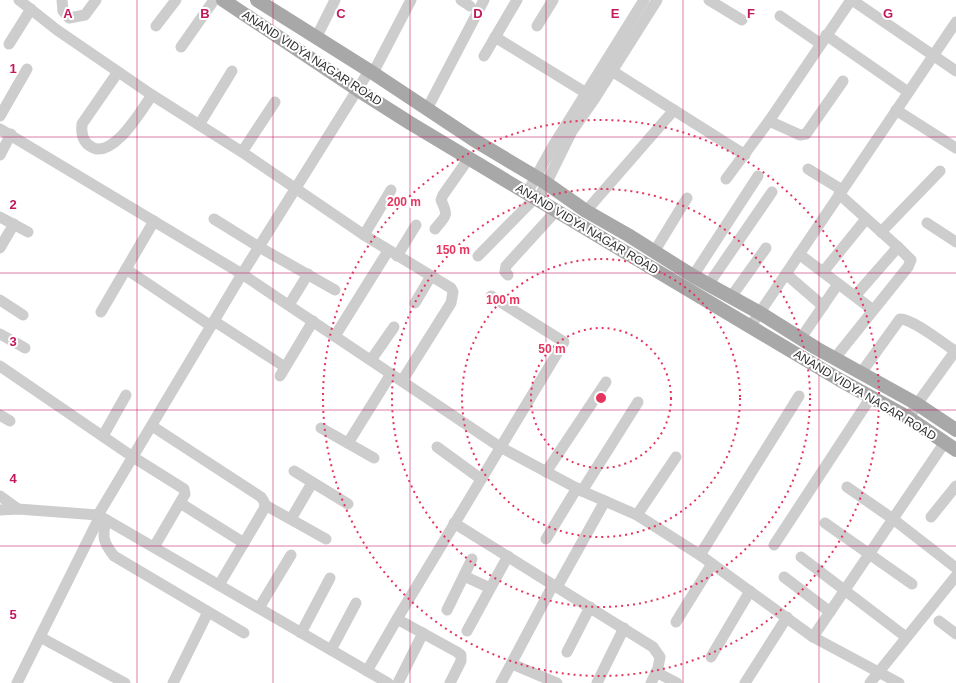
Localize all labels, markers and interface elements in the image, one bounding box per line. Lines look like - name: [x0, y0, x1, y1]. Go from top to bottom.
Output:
- text: A: [63, 6, 73, 21]
- text: B: [200, 6, 210, 21]
- text: C: [336, 6, 346, 21]
- text: D: [473, 6, 483, 21]
- text: E: [611, 6, 620, 21]
- text: F: [747, 6, 755, 21]
- text: G: [883, 6, 893, 21]
- street label: ANAND VIDYA NAGAR ROAD: [239, 8, 385, 109]
- text: 1: [9, 61, 17, 76]
- street label: ANAND VIDYA NAGAR ROAD: [513, 181, 661, 277]
- text: 200 m: [387, 195, 421, 209]
- text: 2: [9, 197, 17, 212]
- text: 150 m: [436, 243, 470, 257]
- text: 100 m: [486, 293, 520, 307]
- text: 3: [9, 334, 17, 349]
- text: 50 m: [538, 342, 566, 356]
- street label: ANAND VIDYA NAGAR ROAD: [791, 347, 939, 443]
- centre of rings: [594, 391, 608, 405]
- text: 4: [9, 471, 17, 486]
- text: 5: [9, 607, 17, 622]

